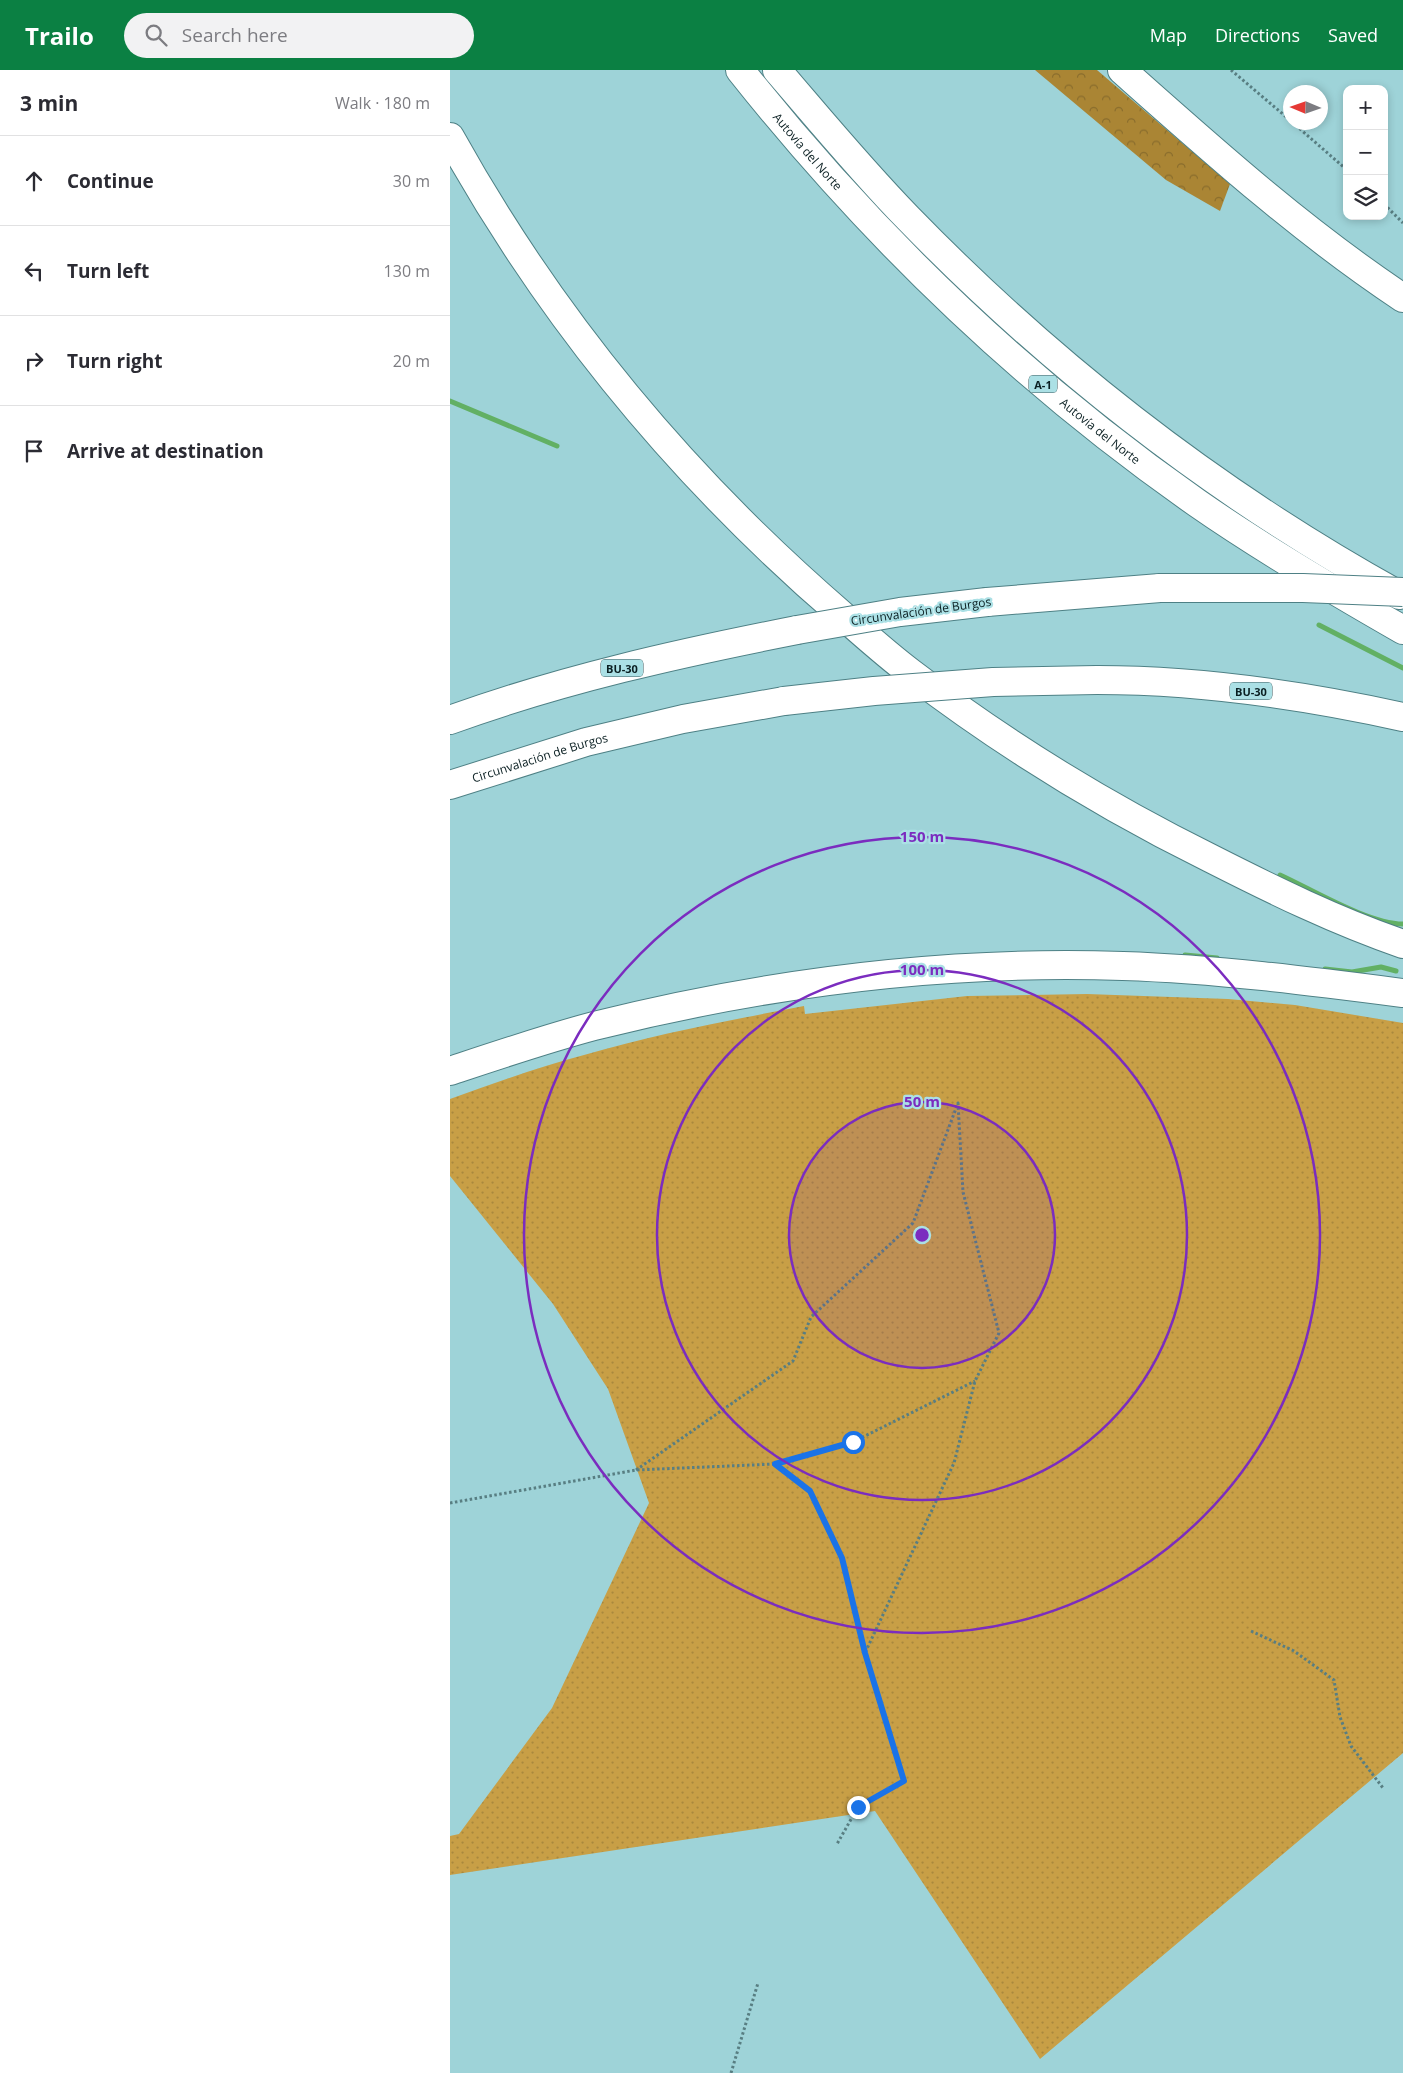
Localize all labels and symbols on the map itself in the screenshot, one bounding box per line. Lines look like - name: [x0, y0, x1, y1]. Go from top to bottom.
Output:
- north arrow: [1283, 85, 1328, 130]
- street label: Autovía del Norte: [770, 109, 847, 194]
- road number: A-1: [1029, 376, 1057, 392]
- street label: Autovía del Norte: [1057, 394, 1144, 468]
- street label: Circunvalación de Burgos: [850, 593, 992, 629]
- road number: BU-30: [601, 660, 643, 676]
- road number: BU-30: [1230, 682, 1272, 700]
- street label: Circunvalación de Burgos: [470, 729, 610, 786]
- text: 150 m: [900, 826, 944, 846]
- text: 100 m: [900, 959, 944, 979]
- text: 50 m: [904, 1091, 940, 1111]
- centre of rings: [913, 1226, 931, 1244]
- route start: [842, 1431, 865, 1454]
- route end: [847, 1796, 870, 1819]

